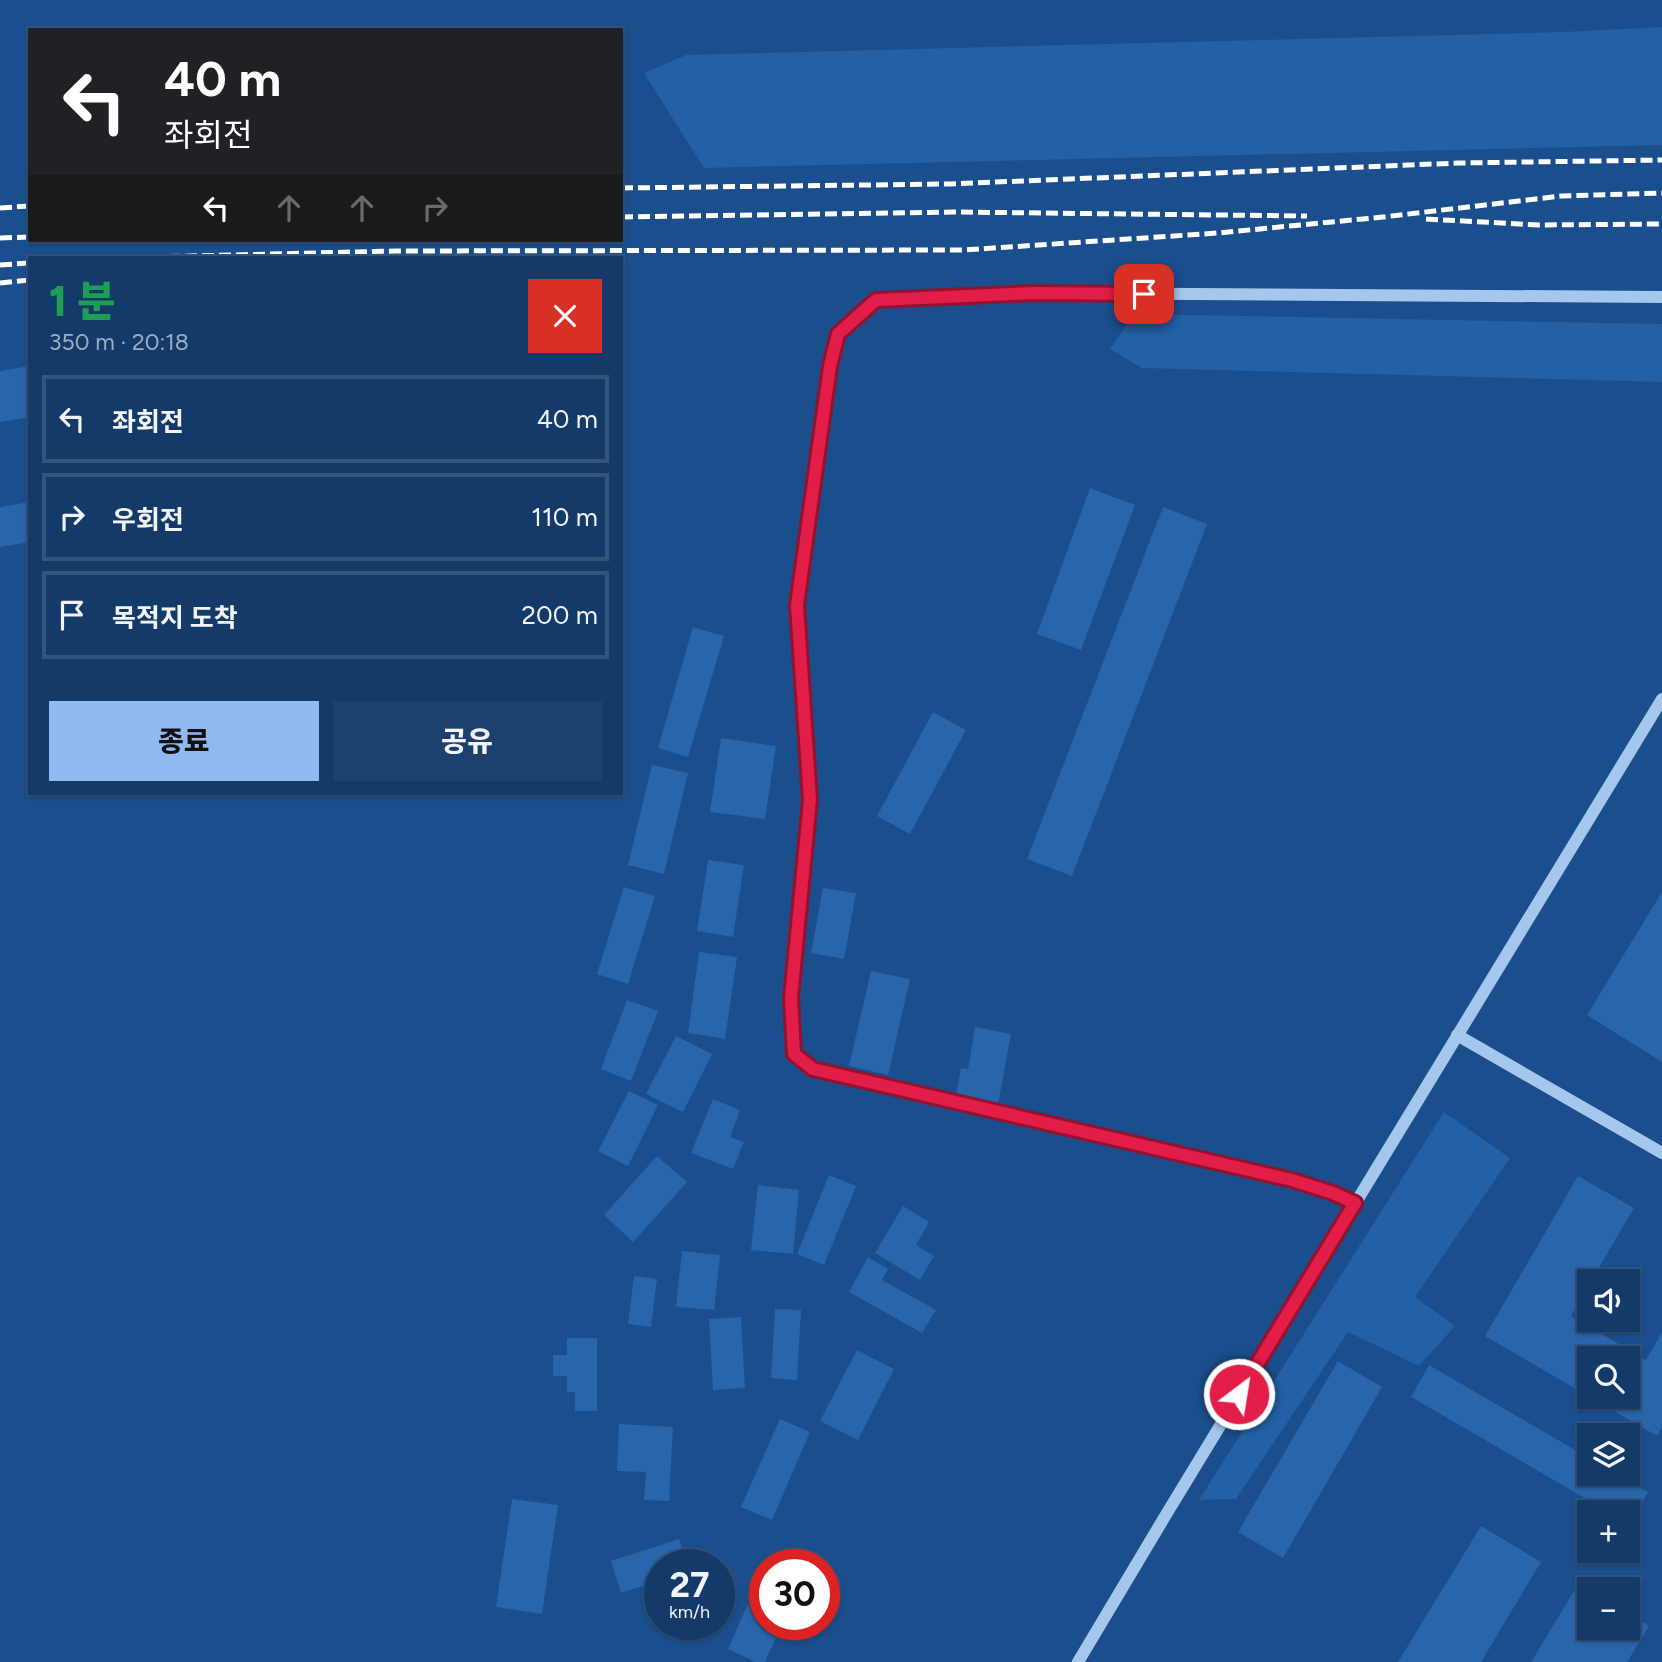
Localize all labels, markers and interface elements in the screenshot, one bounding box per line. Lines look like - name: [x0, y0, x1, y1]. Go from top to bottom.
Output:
- text: 40 m: [164, 49, 281, 108]
- icon: left: [49, 56, 140, 147]
- text: 좌회전: [164, 116, 252, 154]
- icon: left: [197, 189, 235, 227]
- icon: ahead: [270, 189, 308, 227]
- icon: ahead: [343, 189, 381, 227]
- icon: right: [416, 189, 454, 227]
- pin: [1114, 264, 1174, 324]
- icon: arrive: [1125, 275, 1163, 313]
- text: 1 분: [49, 276, 115, 327]
- button: close: [528, 279, 602, 353]
- text: 350 m · 20:18: [49, 328, 189, 356]
- icon: left: [53, 400, 91, 438]
- text: 40 m: [537, 403, 598, 435]
- text: 좌회전: [112, 406, 184, 438]
- icon: right: [53, 498, 91, 536]
- text: 110 m: [531, 501, 598, 533]
- text: 우회전: [112, 504, 184, 536]
- icon: arrive: [53, 596, 91, 634]
- text: 200 m: [522, 599, 598, 631]
- text: 목적지 도착: [112, 602, 238, 634]
- button: 종료: [49, 701, 319, 781]
- button: 공유: [333, 701, 602, 781]
- map controls: [1577, 1269, 1640, 1640]
- button: sound: [1577, 1269, 1640, 1332]
- button: search: [1577, 1346, 1640, 1409]
- position arrow: [1202, 1357, 1276, 1431]
- button: layers: [1577, 1423, 1640, 1486]
- button: +: [1577, 1500, 1640, 1563]
- speed limit sign: 30: [749, 1549, 840, 1640]
- text: 27: [670, 1564, 709, 1606]
- button: −: [1577, 1577, 1640, 1640]
- text: km/h: [669, 1601, 710, 1623]

